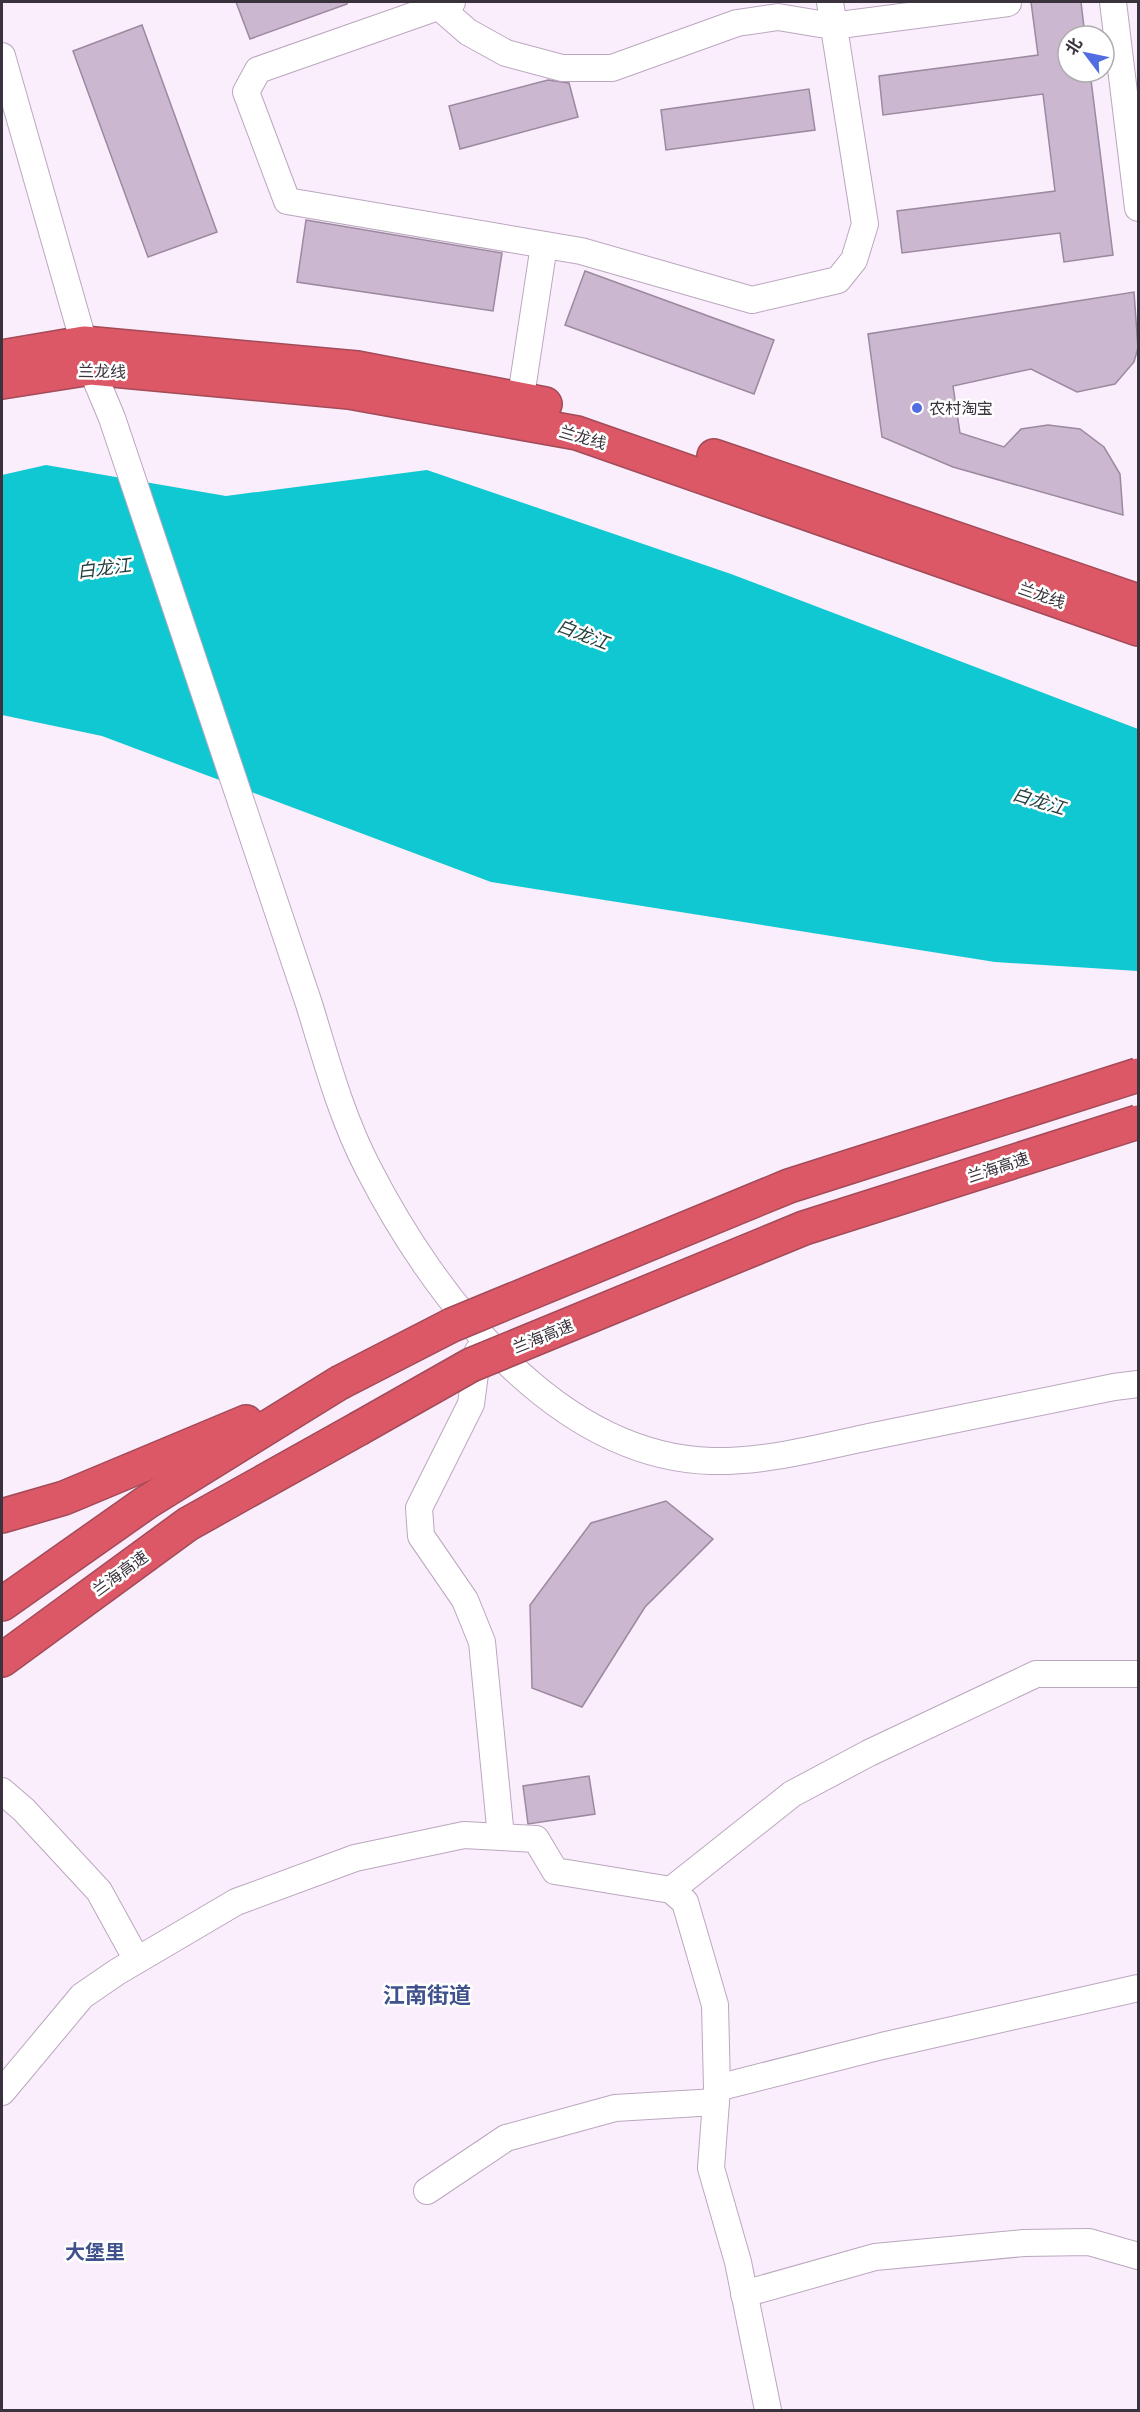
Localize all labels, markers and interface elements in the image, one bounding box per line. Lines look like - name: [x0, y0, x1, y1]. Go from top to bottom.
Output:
- north arrow: [1056, 24, 1116, 84]
- text: 北: [1060, 33, 1087, 59]
- street label: 兰龙线: [78, 360, 126, 382]
- place label: 农村淘宝: [929, 397, 993, 419]
- marker: 农村淘宝: [910, 401, 924, 415]
- street label: 兰龙线: [557, 420, 609, 454]
- water label: 白龙江: [76, 552, 134, 584]
- street label: 兰龙线: [1016, 577, 1068, 613]
- water label: 白龙江: [553, 613, 615, 656]
- water label: 白龙江: [1010, 781, 1070, 821]
- street label: 兰海高速: [964, 1147, 1032, 1187]
- street label: 兰海高速: [509, 1314, 577, 1358]
- street label: 兰海高速: [88, 1545, 152, 1601]
- district label: 江南街道: [383, 1980, 471, 2010]
- district label: 大堡里: [65, 2238, 125, 2265]

